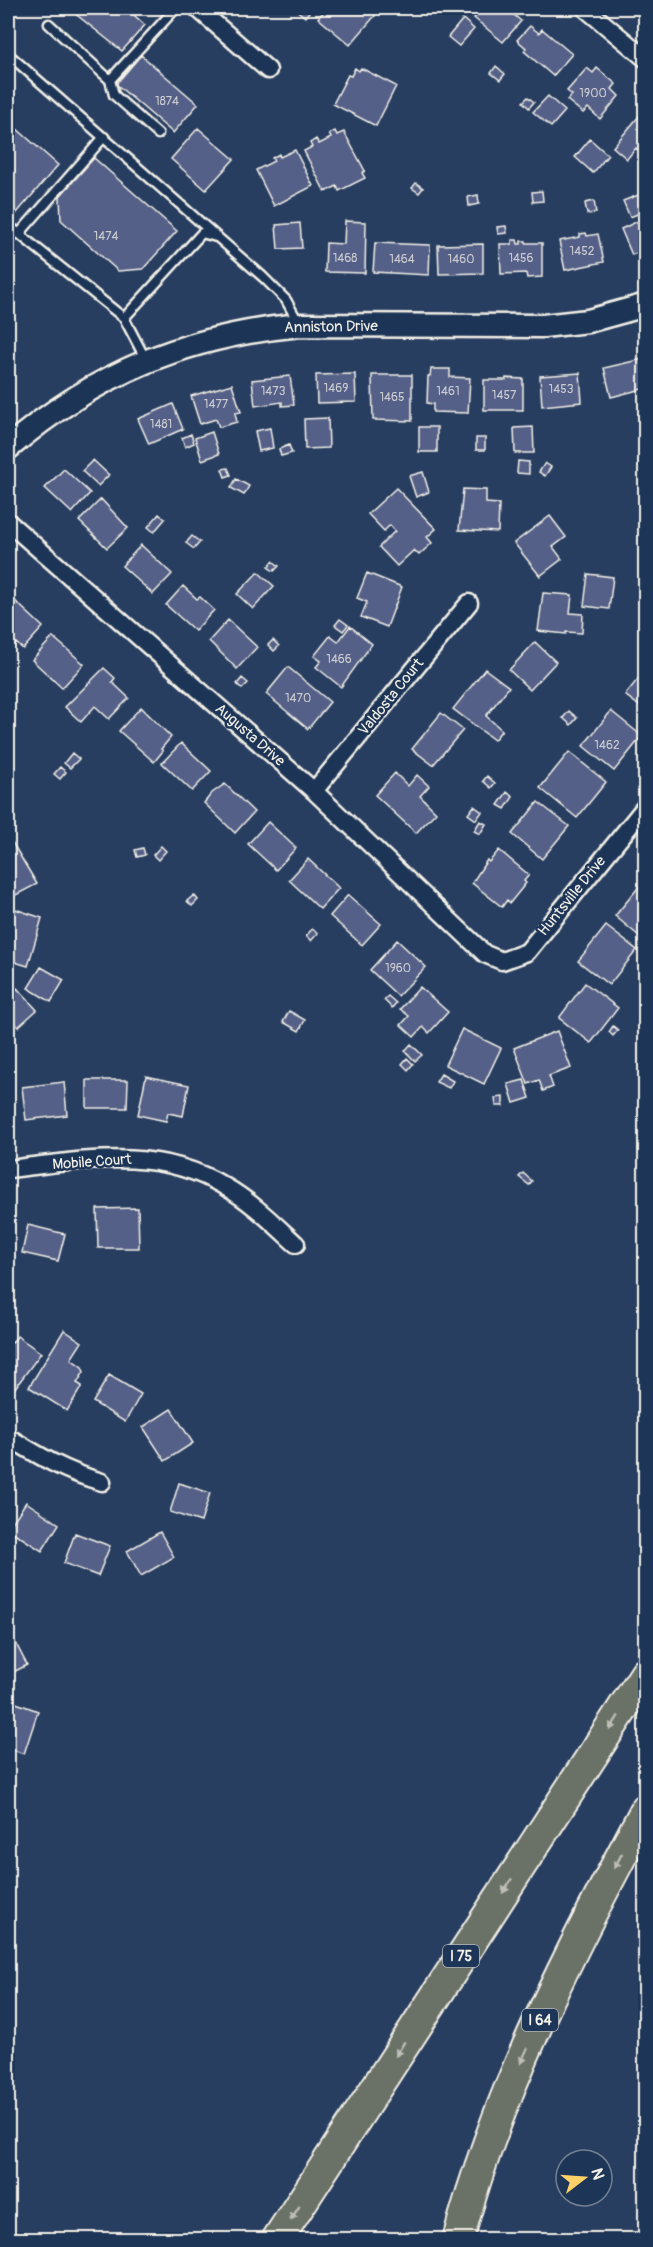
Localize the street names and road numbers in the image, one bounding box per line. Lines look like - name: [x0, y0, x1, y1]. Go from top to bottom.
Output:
- street label: Anniston Drive: [284, 317, 379, 337]
- street label: Valdosta Court: [354, 654, 429, 739]
- street label: Augusta Drive: [211, 699, 289, 771]
- street label: Huntsville Drive: [534, 852, 610, 940]
- street label: Mobile Court: [52, 1150, 133, 1174]
- road number: I 75: [443, 1945, 479, 1967]
- road number: I 64: [522, 2009, 558, 2031]

